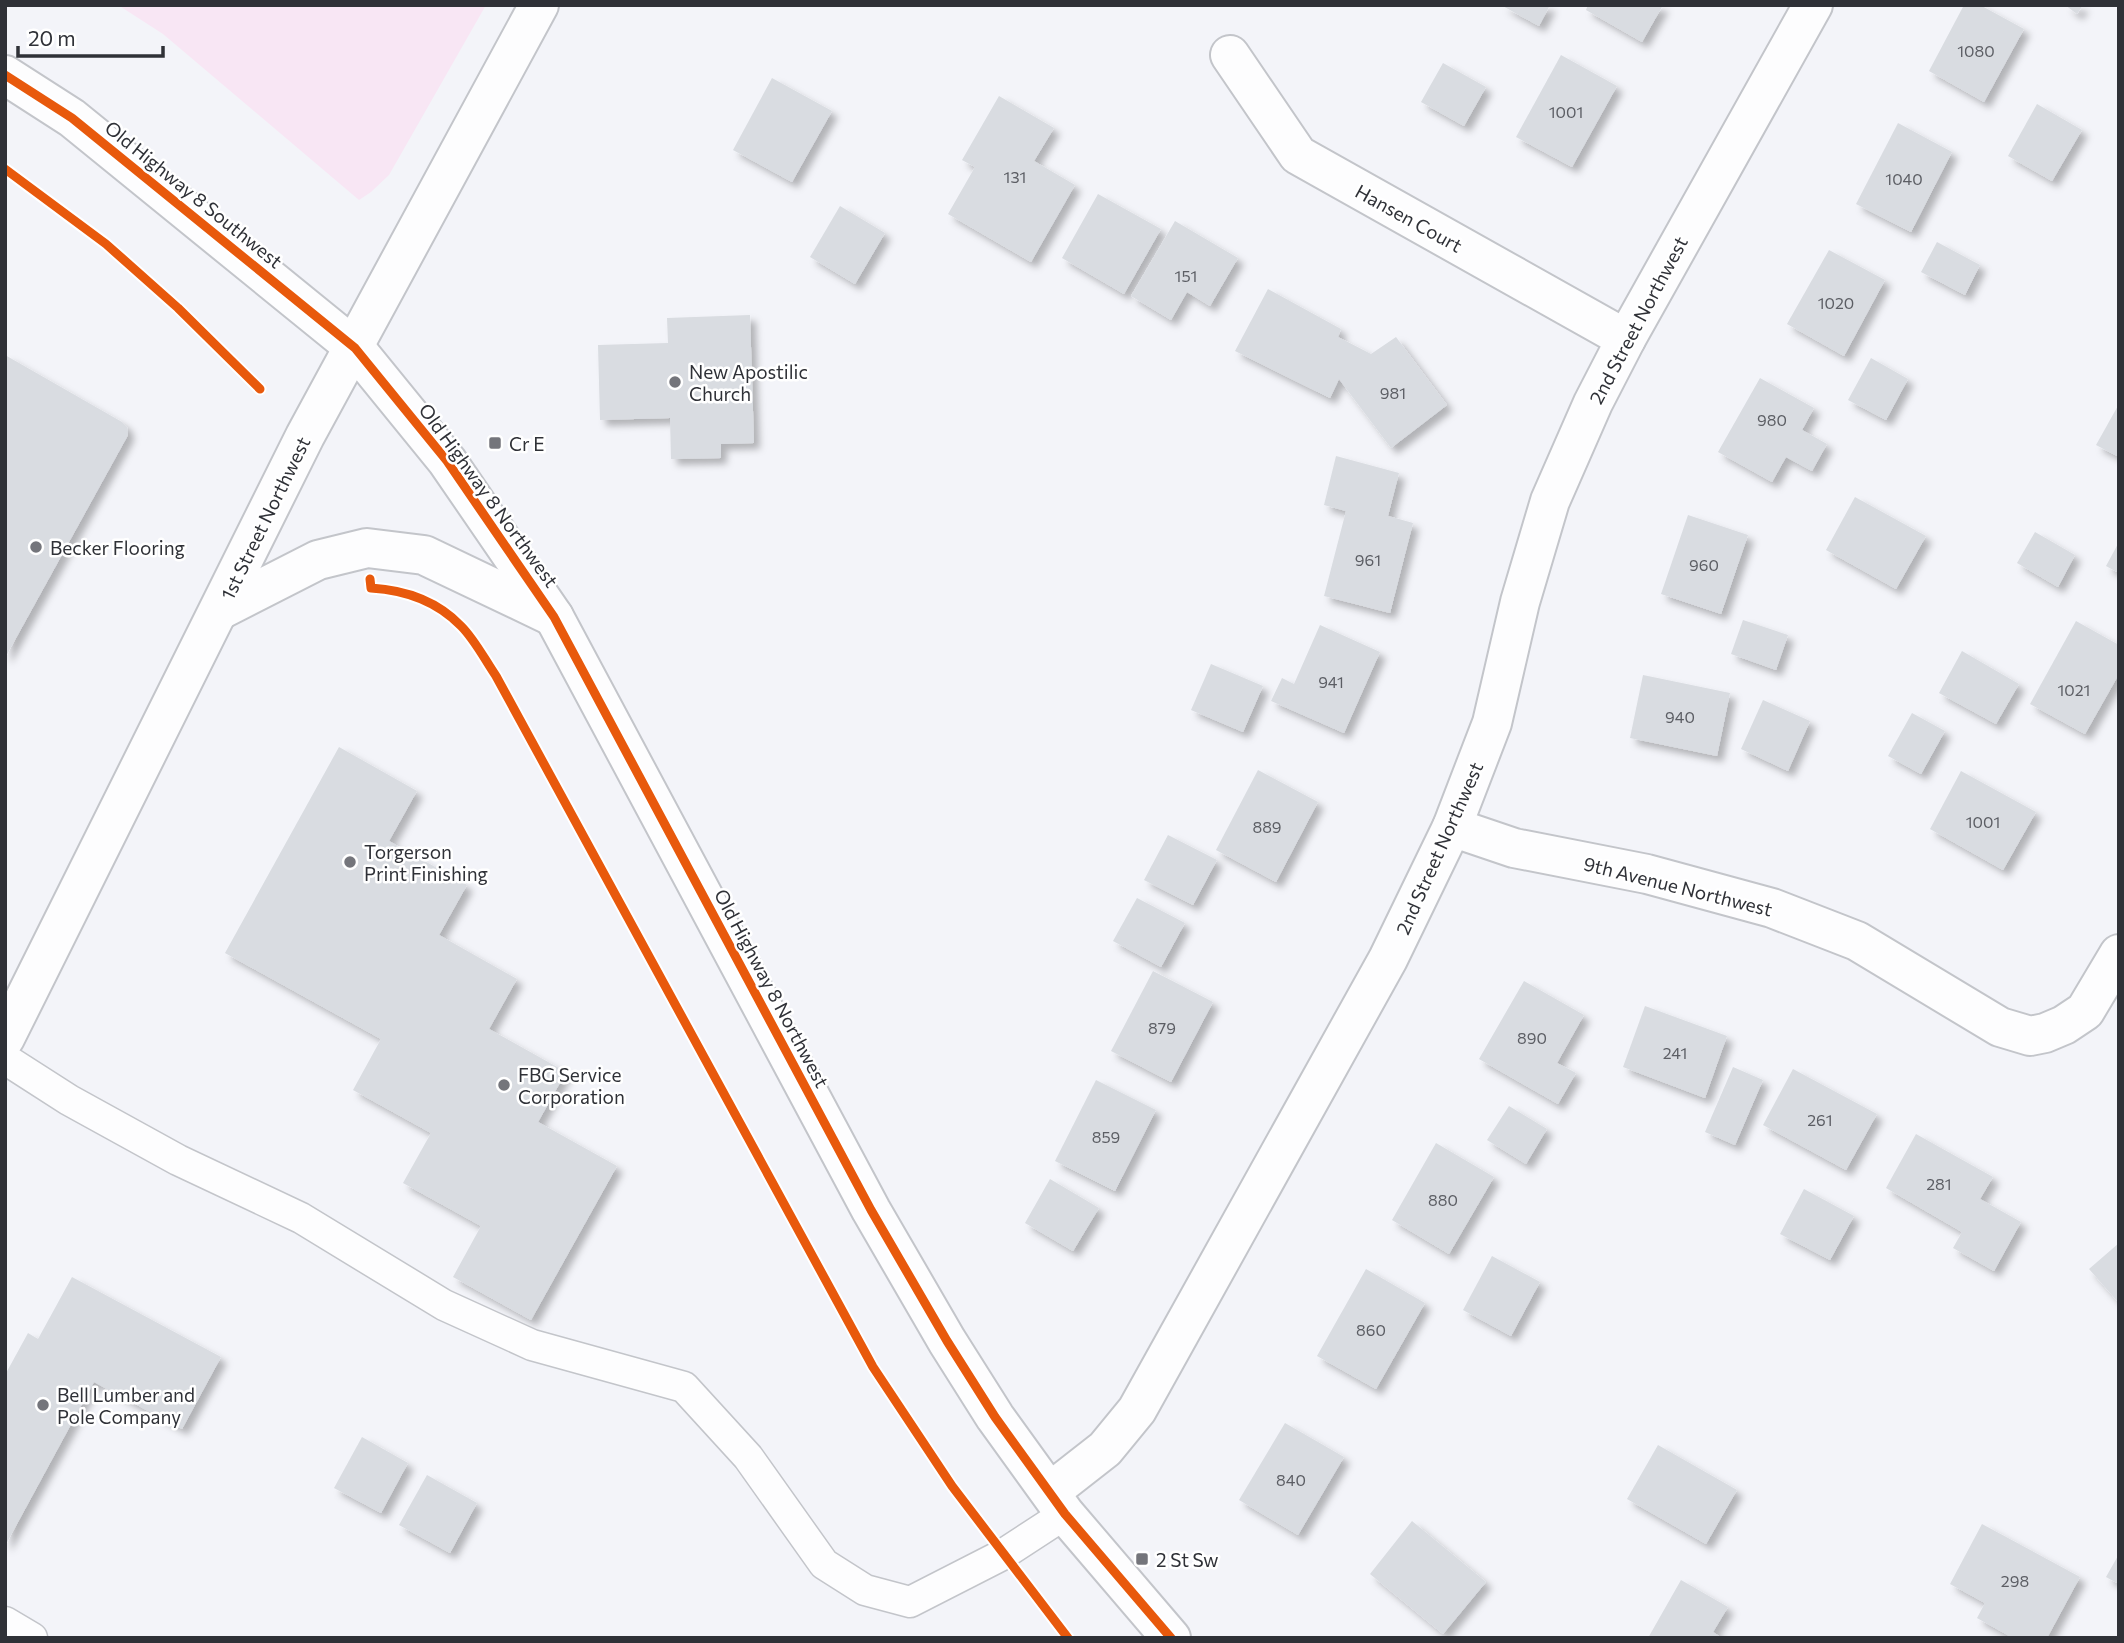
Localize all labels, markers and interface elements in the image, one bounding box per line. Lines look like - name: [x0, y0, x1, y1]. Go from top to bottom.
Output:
- scale bar: [18, 14, 163, 58]
- text: 20 m: [28, 25, 76, 50]
- house number: 1080: [1957, 41, 1995, 60]
- house number: 1001: [1549, 102, 1583, 121]
- street label: Old Highway 8 Southwest: [101, 115, 287, 273]
- house number: 131: [1004, 167, 1026, 186]
- house number: 1040: [1885, 169, 1923, 188]
- street label: Hansen Court: [1352, 179, 1467, 257]
- street label: 2nd Street Northwest: [1584, 232, 1692, 408]
- house number: 151: [1175, 266, 1197, 285]
- house number: 1020: [1818, 293, 1854, 312]
- place label: New Apostilic Church: [689, 360, 808, 405]
- marker: New Apostilic Church: [667, 374, 683, 390]
- house number: 981: [1380, 383, 1406, 402]
- street label: Old Highway 8 Northwest: [415, 399, 564, 592]
- house number: 980: [1757, 410, 1787, 429]
- place label: Cr E: [509, 432, 545, 455]
- street label: 1st Street Northwest: [216, 433, 315, 603]
- marker: Cr E: [487, 435, 503, 451]
- place label: Becker Flooring: [50, 536, 185, 559]
- marker: Becker Flooring: [28, 539, 44, 555]
- house number: 961: [1355, 550, 1381, 569]
- house number: 960: [1689, 555, 1719, 574]
- house number: 941: [1318, 672, 1344, 691]
- house number: 1021: [2058, 680, 2090, 699]
- house number: 940: [1665, 707, 1695, 726]
- street label: 2nd Street Northwest: [1391, 758, 1487, 938]
- house number: 1001: [1966, 812, 2000, 831]
- house number: 889: [1252, 817, 1282, 836]
- place label: Torgerson Print Finishing: [364, 840, 488, 885]
- street label: 9th Avenue Northwest: [1581, 851, 1775, 921]
- marker: Torgerson Print Finishing: [342, 854, 358, 870]
- street label: Old Highway 8 Northwest: [710, 885, 834, 1091]
- house number: 879: [1148, 1018, 1176, 1037]
- house number: 890: [1517, 1028, 1547, 1047]
- house number: 241: [1663, 1043, 1687, 1062]
- place label: FBG Service Corporation: [518, 1063, 625, 1108]
- marker: FBG Service Corporation: [496, 1077, 512, 1093]
- house number: 261: [1807, 1110, 1833, 1129]
- house number: 859: [1092, 1127, 1120, 1146]
- house number: 281: [1926, 1174, 1952, 1193]
- house number: 880: [1428, 1190, 1458, 1209]
- house number: 860: [1356, 1320, 1386, 1339]
- place label: Bell Lumber and Pole Company: [57, 1383, 195, 1428]
- marker: Bell Lumber and Pole Company: [35, 1397, 51, 1413]
- house number: 840: [1276, 1470, 1306, 1489]
- place label: 2 St Sw: [1156, 1548, 1218, 1571]
- marker: 2 St Sw: [1134, 1551, 1150, 1567]
- house number: 298: [2001, 1571, 2029, 1590]

